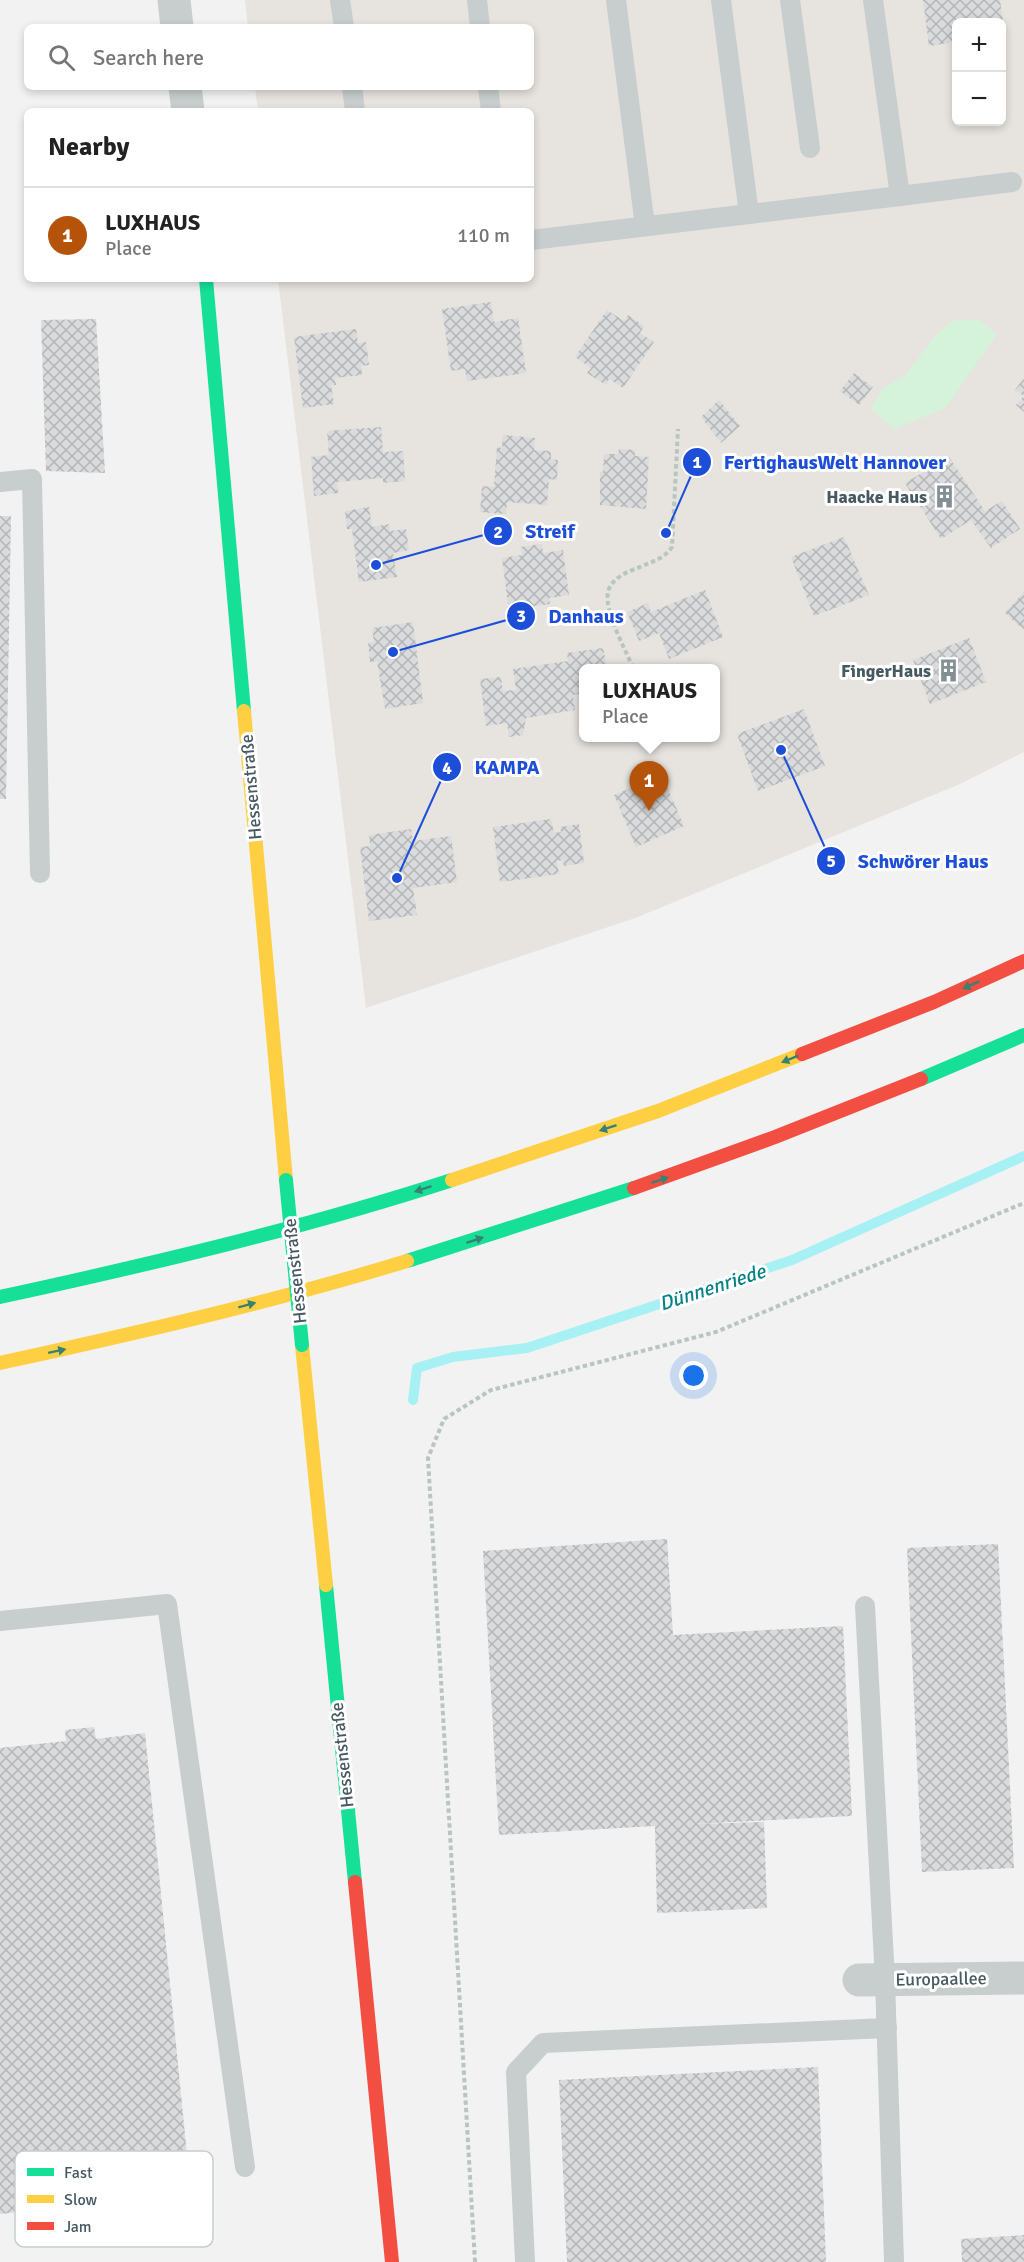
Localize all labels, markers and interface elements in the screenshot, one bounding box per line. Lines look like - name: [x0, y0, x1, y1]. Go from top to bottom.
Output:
- map controls: [952, 18, 1006, 126]
- button: +: [952, 18, 1006, 72]
- search box: [24, 24, 534, 90]
- icon: search: [45, 41, 78, 74]
- text: Search here: [93, 44, 204, 71]
- button: −: [952, 72, 1006, 126]
- text: Nearby: [48, 131, 129, 163]
- text: LUXHAUS: [105, 209, 200, 236]
- text: 1: [62, 223, 73, 248]
- text: 110 m: [457, 223, 510, 248]
- text: Place: [105, 236, 152, 261]
- callout: FertighausWelt Hannover: [682, 443, 958, 481]
- text: FertighausWelt Hannover: [724, 450, 946, 475]
- text: 1: [692, 451, 702, 473]
- building icon: Haacke Haus: [932, 484, 958, 510]
- place label: Haacke Haus: [826, 486, 927, 508]
- callout: Streif: [483, 512, 587, 550]
- text: Streif: [525, 519, 576, 544]
- text: 2: [493, 521, 503, 543]
- callout: Danhaus: [506, 597, 635, 635]
- text: Danhaus: [548, 604, 624, 629]
- text: 3: [516, 605, 526, 627]
- building icon: FingerHaus: [936, 658, 962, 684]
- place label: FingerHaus: [841, 660, 931, 682]
- popup: [579, 664, 720, 742]
- text: LUXHAUS: [602, 677, 697, 704]
- text: Place: [602, 704, 649, 729]
- street label: Hessenstraße: [235, 733, 267, 841]
- callout: KAMPA: [432, 748, 551, 786]
- text: KAMPA: [474, 755, 540, 780]
- text: 4: [442, 757, 452, 779]
- pin: 1: [630, 762, 668, 811]
- callout: Schwörer Haus: [816, 842, 1000, 880]
- text: Schwörer Haus: [858, 849, 988, 874]
- text: 5: [826, 850, 836, 872]
- one-way arrow: [962, 981, 979, 990]
- one-way arrow: [781, 1055, 799, 1064]
- one-way arrow: [599, 1123, 617, 1133]
- one-way arrow: [651, 1175, 669, 1184]
- one-way arrow: [414, 1185, 432, 1194]
- street label: Hessenstraße: [279, 1217, 311, 1325]
- one-way arrow: [466, 1235, 484, 1244]
- water label: Dünnenriede: [656, 1258, 769, 1316]
- one-way arrow: [237, 1299, 256, 1309]
- one-way arrow: [48, 1346, 67, 1355]
- your location: [679, 1361, 708, 1390]
- street label: Hessenstraße: [326, 1701, 358, 1809]
- street label: Europaallee: [895, 1967, 987, 1991]
- legend: [15, 2151, 213, 2247]
- text: Fast: [64, 2163, 93, 2183]
- text: Slow: [64, 2190, 98, 2210]
- text: Jam: [64, 2217, 92, 2237]

